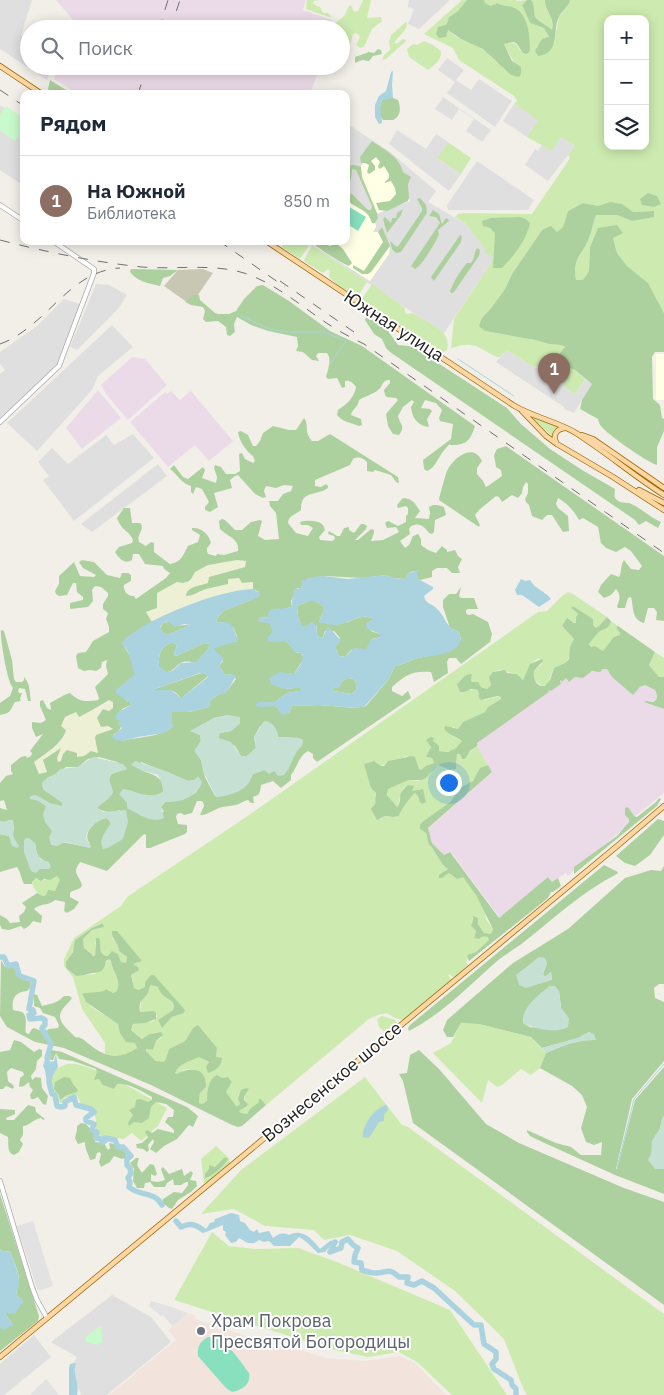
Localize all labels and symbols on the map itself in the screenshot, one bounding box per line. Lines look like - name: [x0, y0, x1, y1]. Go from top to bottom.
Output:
- street label: Южная улица: [340, 285, 449, 367]
- pin: 1: [538, 353, 570, 394]
- your location: [436, 770, 462, 796]
- street label: Вознесенское шоссе: [257, 1016, 406, 1147]
- place label: Храм Покрова Пресвятой Богородицы: [211, 1309, 410, 1353]
- marker: Храм Покрова Пресвятой Богородицы: [195, 1325, 207, 1337]

